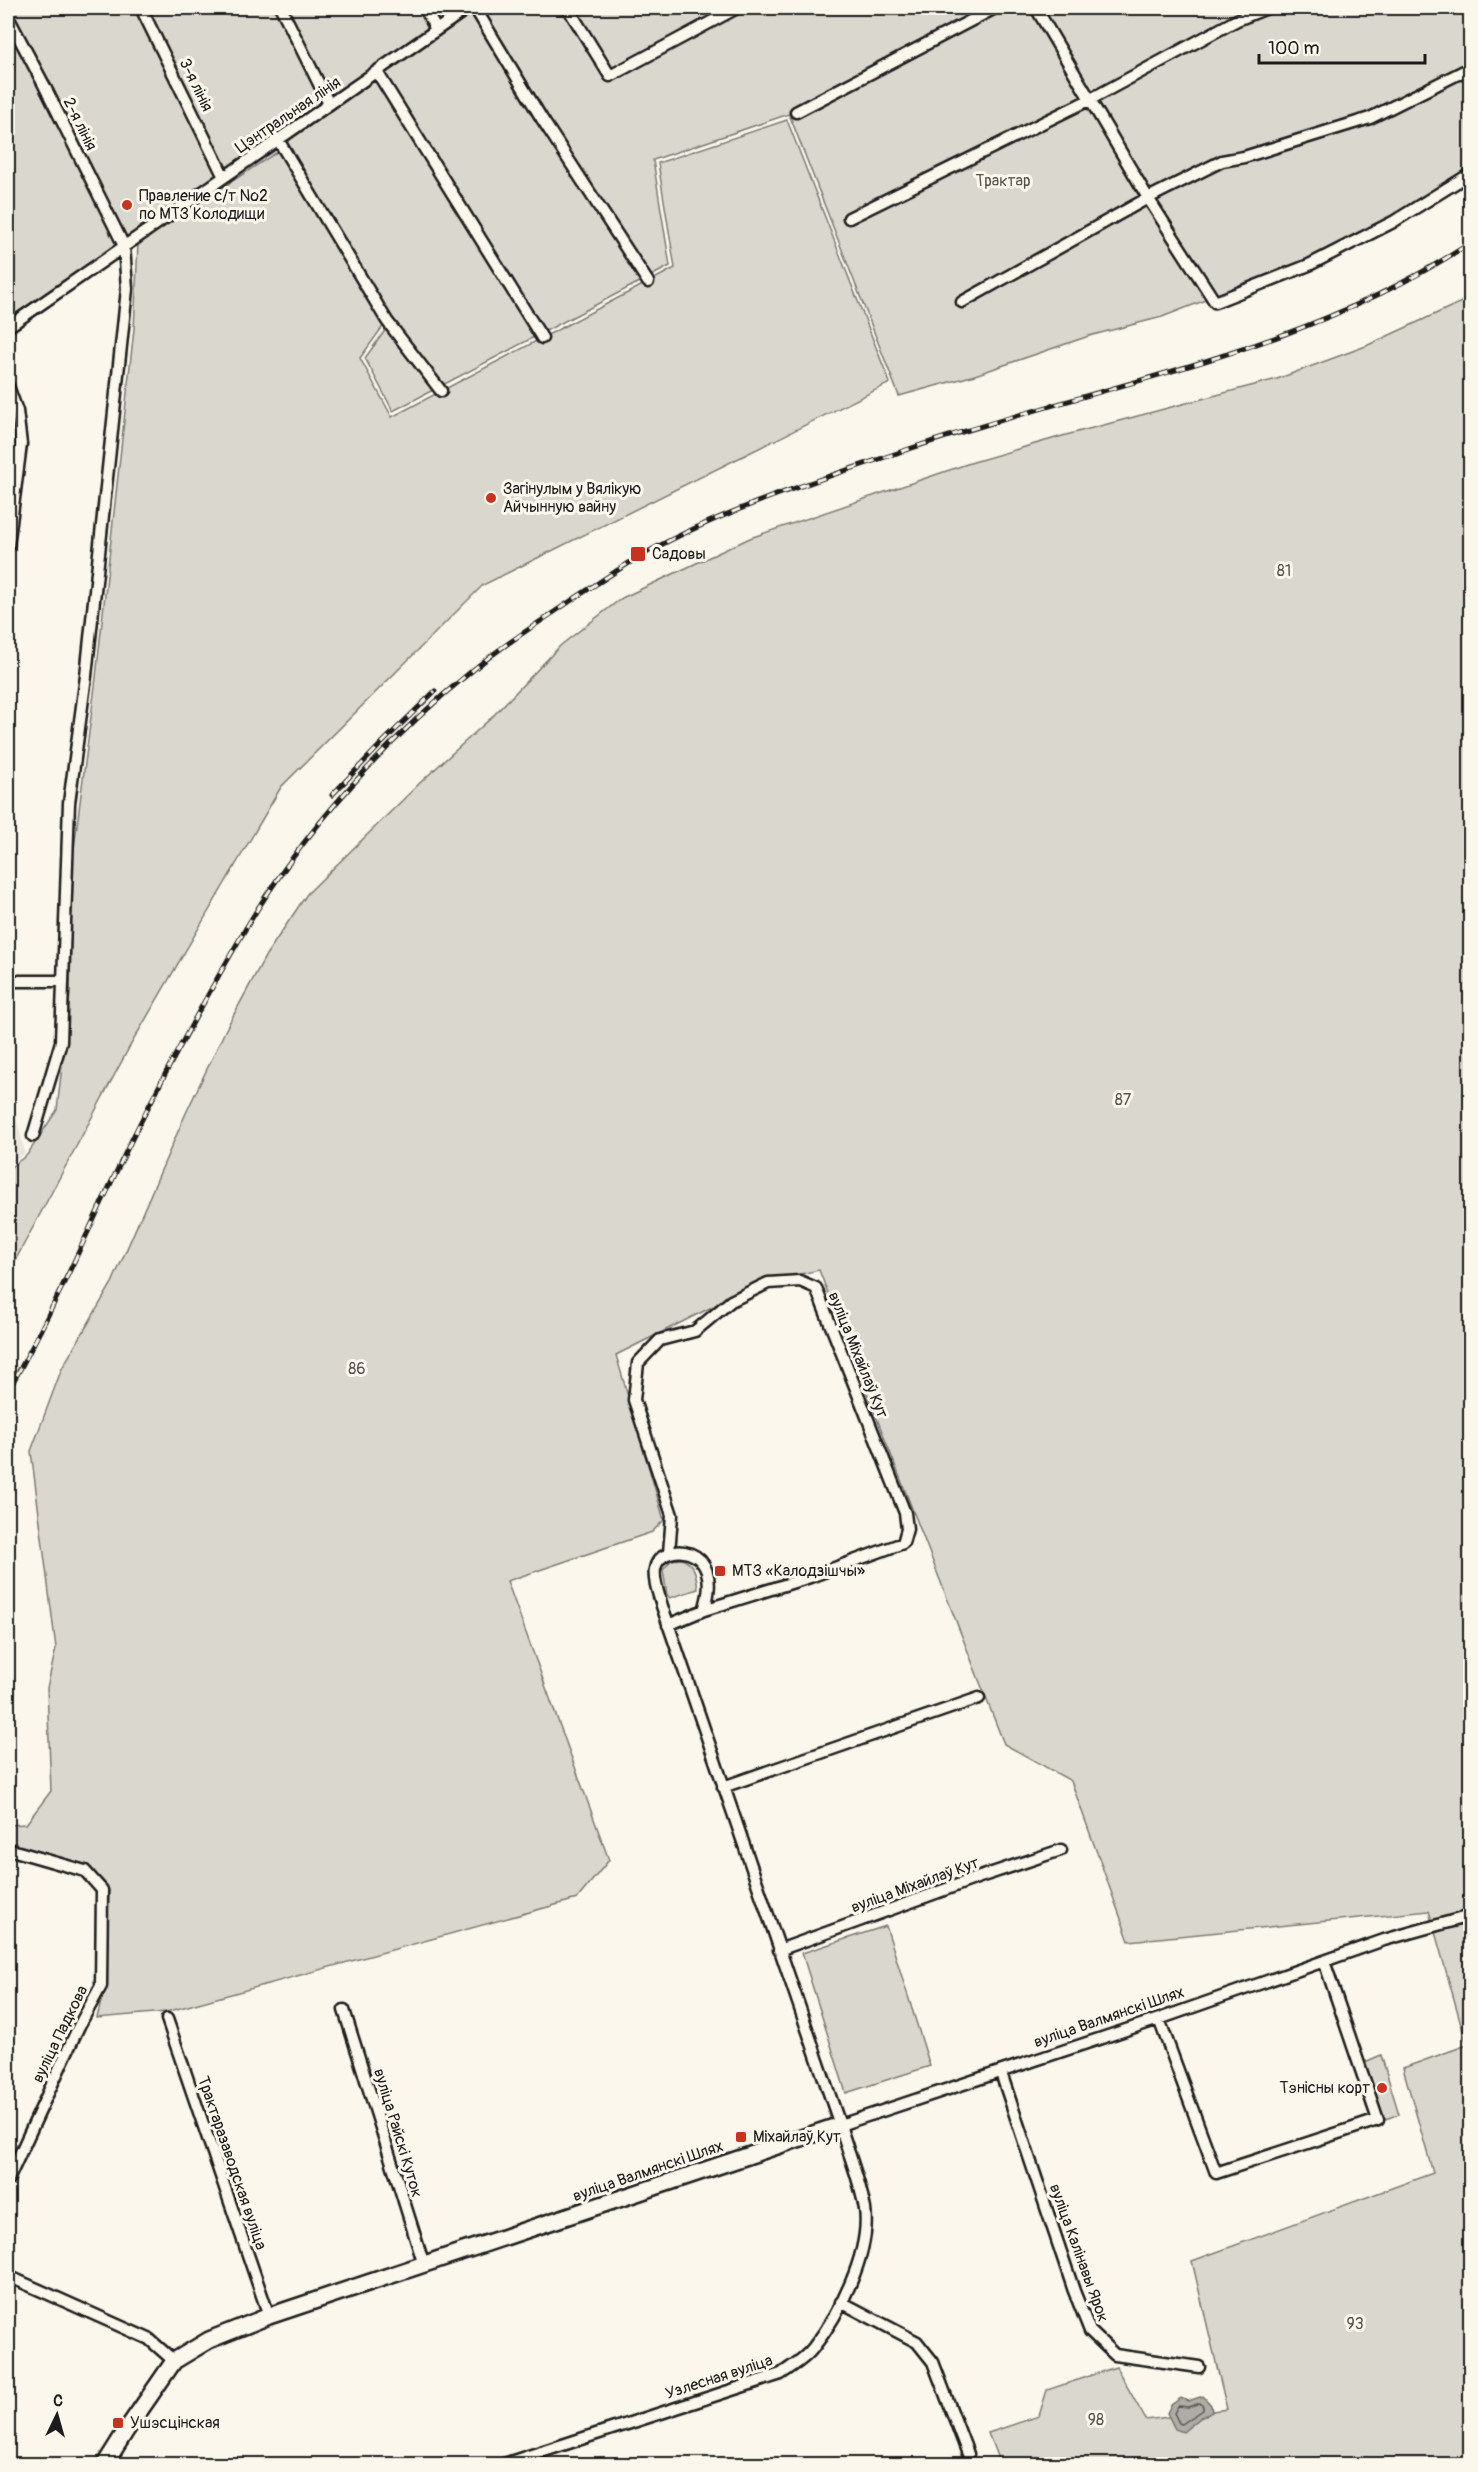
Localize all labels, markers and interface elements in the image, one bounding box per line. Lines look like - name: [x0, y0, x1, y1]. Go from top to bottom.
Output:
- scale bar: [1259, 27, 1426, 65]
- text: 100 m: [1268, 37, 1320, 60]
- street label: 3-я лінія: [175, 55, 217, 115]
- street label: Цэнтральная лінія: [232, 72, 344, 158]
- street label: 2-я лінія: [59, 94, 101, 154]
- park label: Трактар: [975, 171, 1031, 191]
- place label: Правление с/т №2 по МТЗ Колодищи: [139, 186, 268, 224]
- marker: Правление с/т №2 по МТЗ Колодищи: [120, 198, 134, 212]
- place label: Загінулым у Вялікую Айчынную вайну: [503, 479, 642, 517]
- marker: Загінулым у Вялікую Айчынную вайну: [484, 491, 498, 505]
- place label: Садовы: [652, 544, 706, 564]
- marker: Садовы: [629, 545, 647, 563]
- park label: 81: [1277, 561, 1291, 581]
- park label: 87: [1115, 1090, 1132, 1110]
- street label: вуліца Міхайлаў Кут: [824, 1289, 892, 1421]
- park label: 86: [348, 1359, 366, 1379]
- place label: МТЗ «Калодзішчы»: [732, 1561, 865, 1581]
- marker: МТЗ «Калодзішчы»: [713, 1564, 727, 1578]
- street label: вуліца Міхайлаў Кут: [848, 1853, 982, 1917]
- street label: вуліца Падкова: [28, 1982, 92, 2086]
- street label: вуліца Валмянскі Шлях: [1031, 1982, 1187, 2052]
- street label: вуліца Райскі Куток: [369, 2066, 427, 2200]
- street label: Трактаразаводская вуліца: [193, 2074, 271, 2252]
- place label: Тэнісны корт: [1279, 2078, 1370, 2098]
- marker: Тэнісны корт: [1375, 2081, 1389, 2095]
- place label: Міхайлаў Кут: [753, 2127, 841, 2147]
- marker: Міхайлаў Кут: [734, 2130, 748, 2144]
- street label: вуліца Валмянскі Шлях: [570, 2136, 726, 2206]
- street label: вуліца Калінавы Ярок: [1045, 2181, 1113, 2325]
- park label: 93: [1346, 2314, 1364, 2334]
- street label: Узлесная вуліца: [663, 2350, 775, 2404]
- north arrow: [27, 2385, 87, 2445]
- text: С: [52, 2391, 64, 2411]
- park label: 98: [1088, 2410, 1104, 2430]
- place label: Ушэсцінская: [130, 2413, 220, 2433]
- marker: Ушэсцінская: [111, 2416, 125, 2430]

